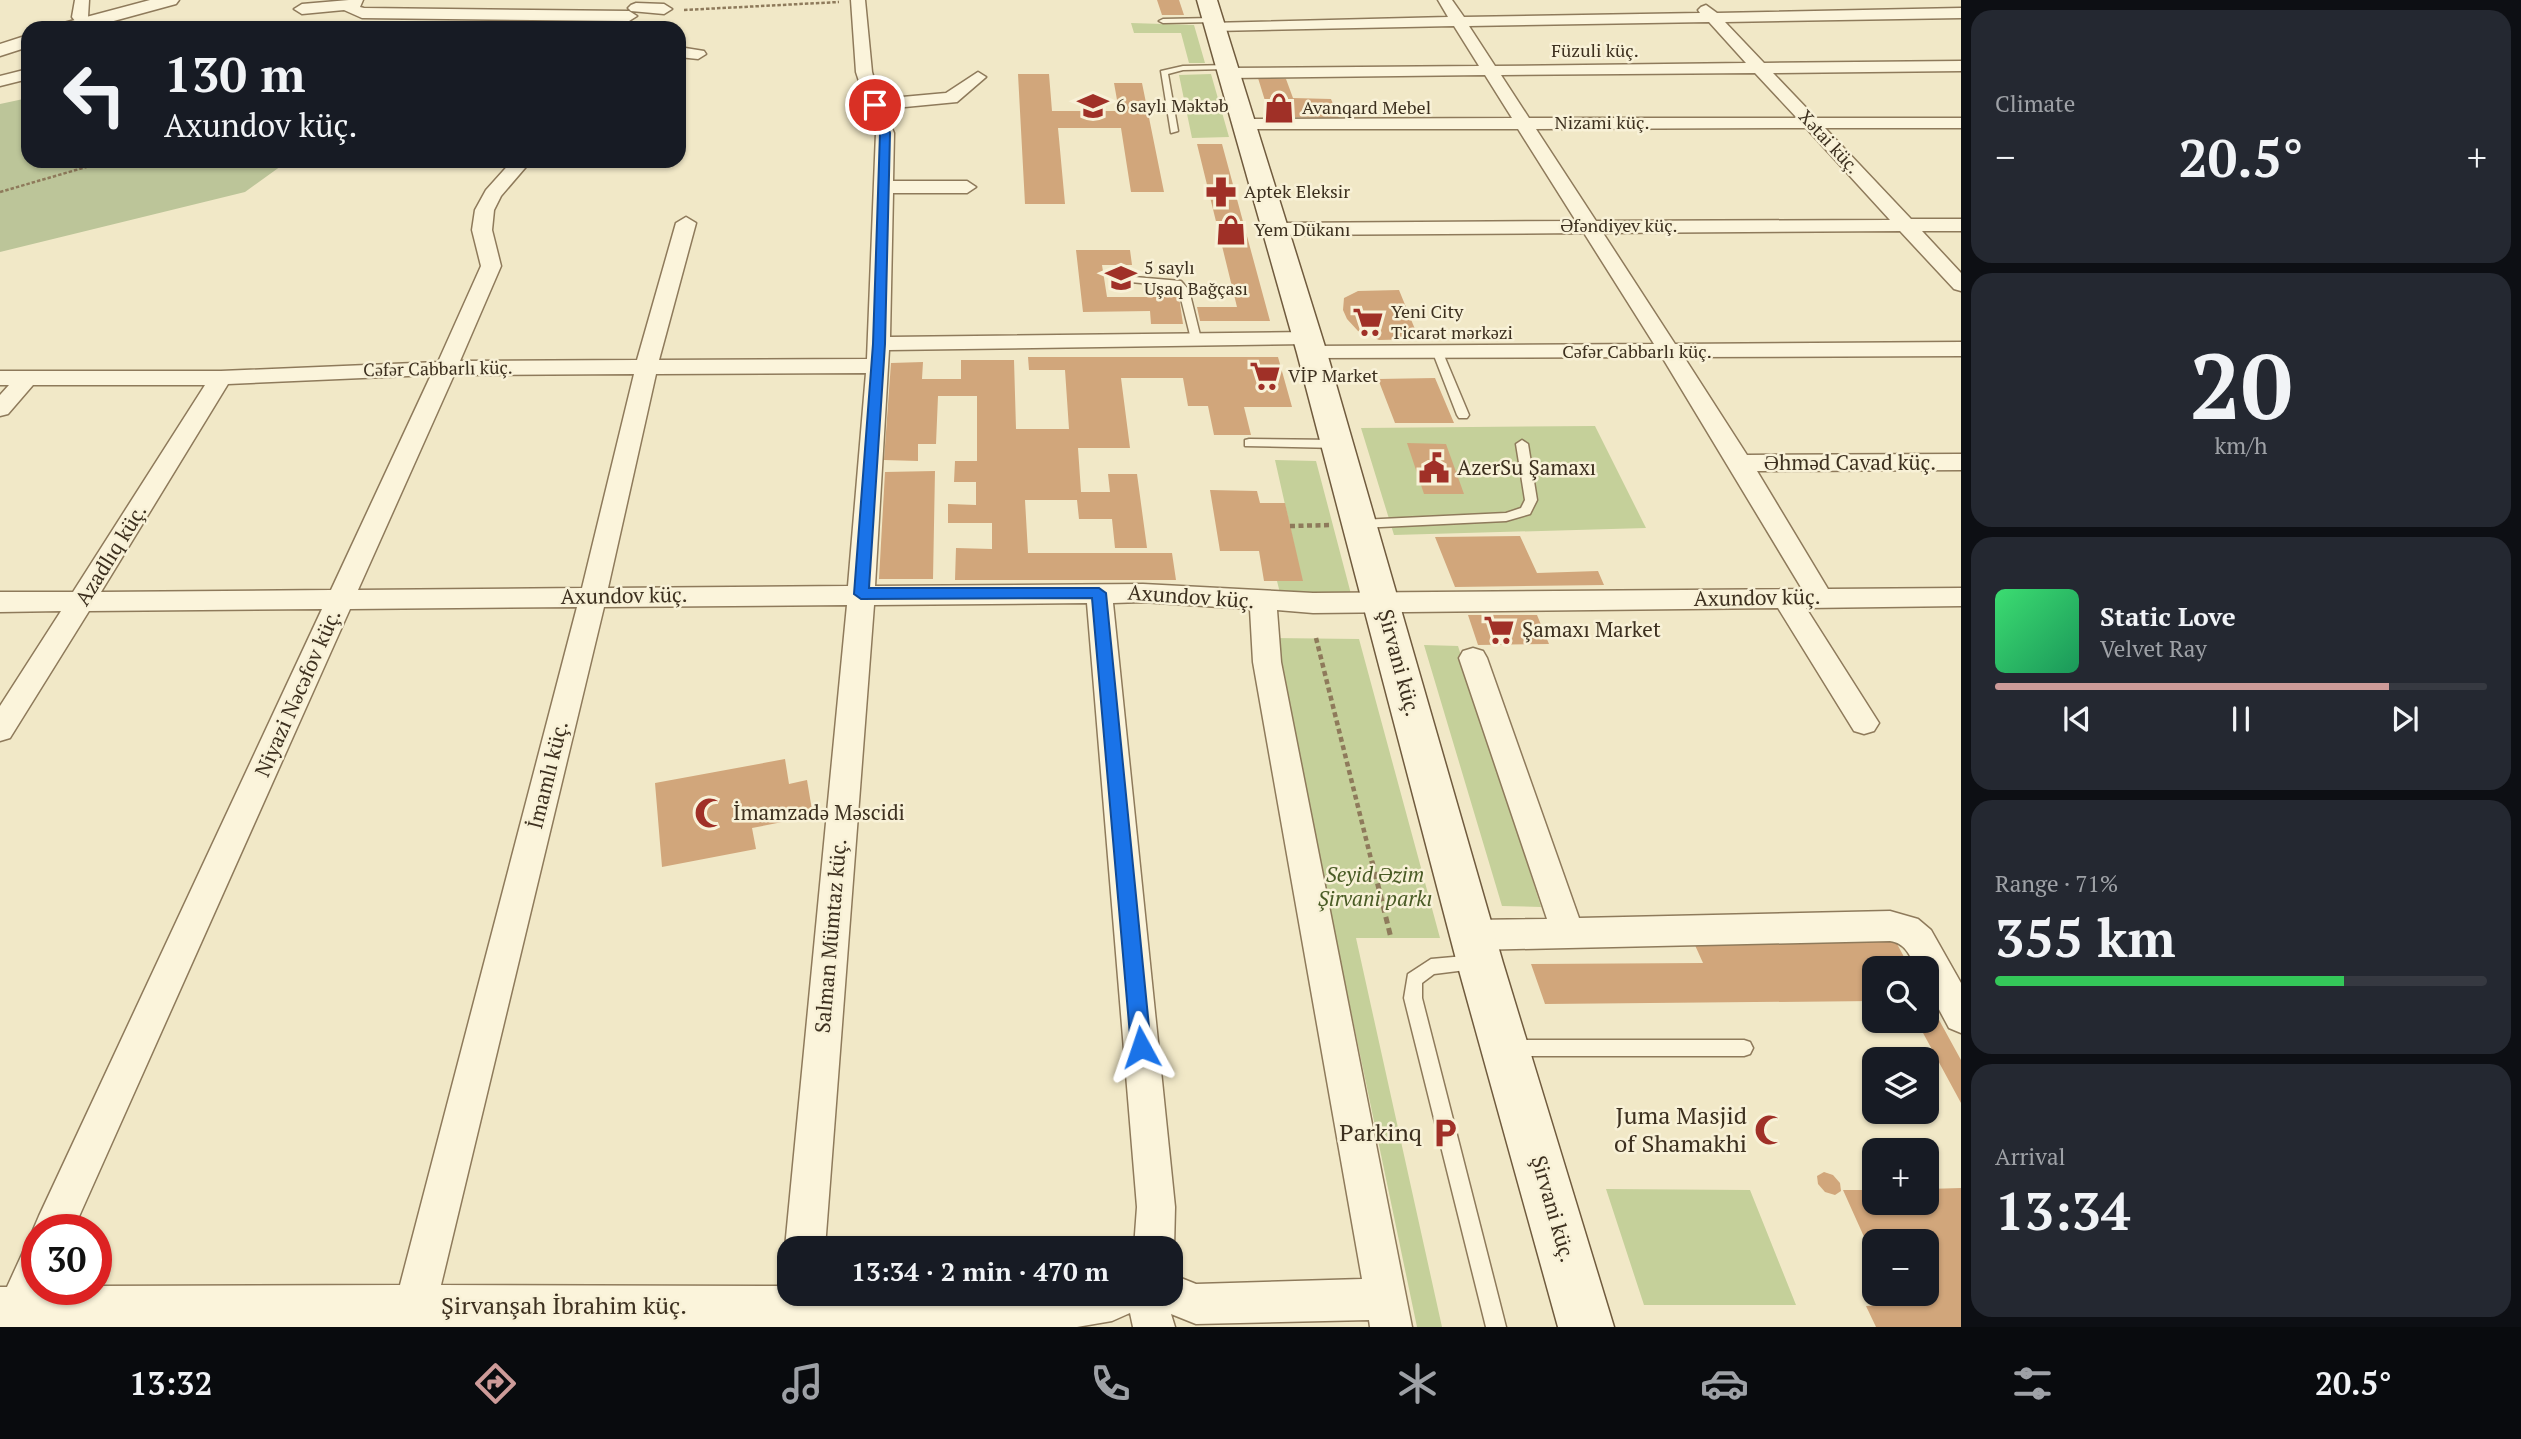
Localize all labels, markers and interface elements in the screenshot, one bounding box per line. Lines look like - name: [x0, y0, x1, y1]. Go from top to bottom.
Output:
- street label: Füzuli küç.: [1551, 38, 1639, 62]
- text: 130 m: [164, 41, 306, 106]
- icon: left: [49, 49, 140, 140]
- pin: [845, 75, 905, 135]
- icon: arrive: [856, 86, 894, 124]
- text: Climate: [1995, 88, 2075, 119]
- school or university icon: 6 saylı Məktəb: [1076, 89, 1110, 123]
- shop icon: Avanqard Mebel: [1262, 91, 1296, 125]
- place label: 6 saylı Məktəb: [1116, 93, 1229, 117]
- place label: Avanqard Mebel: [1302, 95, 1431, 119]
- text: Axundov küç.: [164, 104, 357, 146]
- street label: Xətai küç.: [1794, 104, 1865, 178]
- street label: Nizami küç.: [1555, 110, 1649, 134]
- text: 20.5°: [2178, 123, 2304, 192]
- text: −: [1995, 132, 2015, 182]
- text: +: [2467, 132, 2487, 182]
- pharmacy icon: Aptek Eleksir: [1204, 175, 1238, 209]
- place label: Aptek Eleksir: [1244, 179, 1350, 203]
- shop icon: Yem Dükanı: [1214, 213, 1248, 247]
- street label: Əfəndiyev küç.: [1560, 213, 1678, 237]
- place label: Yem Dükanı: [1254, 217, 1350, 241]
- place label: 5 saylı Uşaq Bağçası: [1144, 255, 1248, 300]
- school or university icon: 5 saylı Uşaq Bağçası: [1104, 261, 1138, 295]
- place label: Yeni City Ticarət mərkəzi: [1391, 299, 1513, 344]
- supermarket icon: Yeni City Ticarət mərkəzi: [1351, 305, 1385, 339]
- text: 20: [2190, 324, 2292, 445]
- street label: Cəfər Cabbarlı küç.: [1562, 339, 1712, 363]
- street label: Cəfər Cabbarlı küç.: [363, 355, 513, 381]
- supermarket icon: VİP Market: [1248, 359, 1282, 393]
- place label: VİP Market: [1288, 363, 1378, 387]
- text: km/h: [2214, 430, 2268, 461]
- street label: Əhməd Cavad küç.: [1764, 448, 1936, 476]
- public building icon: AzerSu Şamaxı: [1417, 451, 1451, 485]
- place label: AzerSu Şamaxı: [1457, 453, 1596, 481]
- street label: Azadlıq küç.: [68, 498, 152, 610]
- street label: Axundov küç.: [1127, 578, 1255, 614]
- street label: Axundov küç.: [560, 580, 688, 610]
- street label: Axundov küç.: [1693, 582, 1821, 612]
- text: Static Love: [2100, 599, 2236, 633]
- street label: Niyazi Nəcəfov küç.: [248, 604, 347, 781]
- street label: Şirvani küç.: [1372, 606, 1428, 719]
- supermarket icon: Şamaxı Market: [1482, 613, 1516, 647]
- place label: Şamaxı Market: [1522, 615, 1661, 643]
- text: Velvet Ray: [2100, 633, 2207, 664]
- icon: previous: [2058, 700, 2096, 738]
- icon: pause: [2222, 700, 2260, 738]
- icon: next: [2386, 700, 2424, 738]
- street label: İmamlı küç.: [520, 718, 574, 832]
- mosque icon: İmamzadə Məscidi: [693, 796, 727, 830]
- place label: İmamzadə Məscidi: [733, 798, 905, 826]
- street label: Salman Mümtaz küç.: [808, 837, 852, 1034]
- park label: Seyid Əzim Şirvani parkı: [1318, 860, 1432, 912]
- text: Range · 71%: [1995, 868, 2118, 899]
- text: 355 km: [1995, 903, 2176, 972]
- map controls: [1862, 956, 1939, 1306]
- button: search: [1862, 956, 1939, 1033]
- position arrow: [1104, 1010, 1178, 1084]
- button: layers: [1862, 1047, 1939, 1124]
- place label: Juma Masjid of Shamakhi: [1614, 1099, 1747, 1159]
- mosque icon: Juma Masjid of Shamakhi: [1753, 1113, 1787, 1147]
- place label: Parkinq: [1339, 1116, 1422, 1148]
- parking icon: Parkinq: [1428, 1116, 1462, 1150]
- button: +: [1862, 1138, 1939, 1215]
- text: Arrival: [1995, 1141, 2066, 1172]
- street label: Şirvani küç.: [1525, 1152, 1583, 1265]
- text: 13:34: [1995, 1176, 2130, 1245]
- speed limit sign: 30: [21, 1214, 112, 1305]
- button: −: [1862, 1229, 1939, 1306]
- text: 13:34 · 2 min · 470 m: [851, 1254, 1109, 1288]
- street label: Şirvanşah İbrahim küç.: [441, 1289, 687, 1321]
- icon: directions: [471, 1359, 520, 1408]
- icon: music: [778, 1359, 827, 1408]
- icon: phone: [1086, 1359, 1135, 1408]
- icon: climate: [1393, 1359, 1442, 1408]
- icon: car: [1700, 1359, 1749, 1408]
- icon: filters: [2008, 1359, 2057, 1408]
- text: 13:32: [129, 1362, 212, 1404]
- text: 20.5°: [2315, 1362, 2392, 1404]

